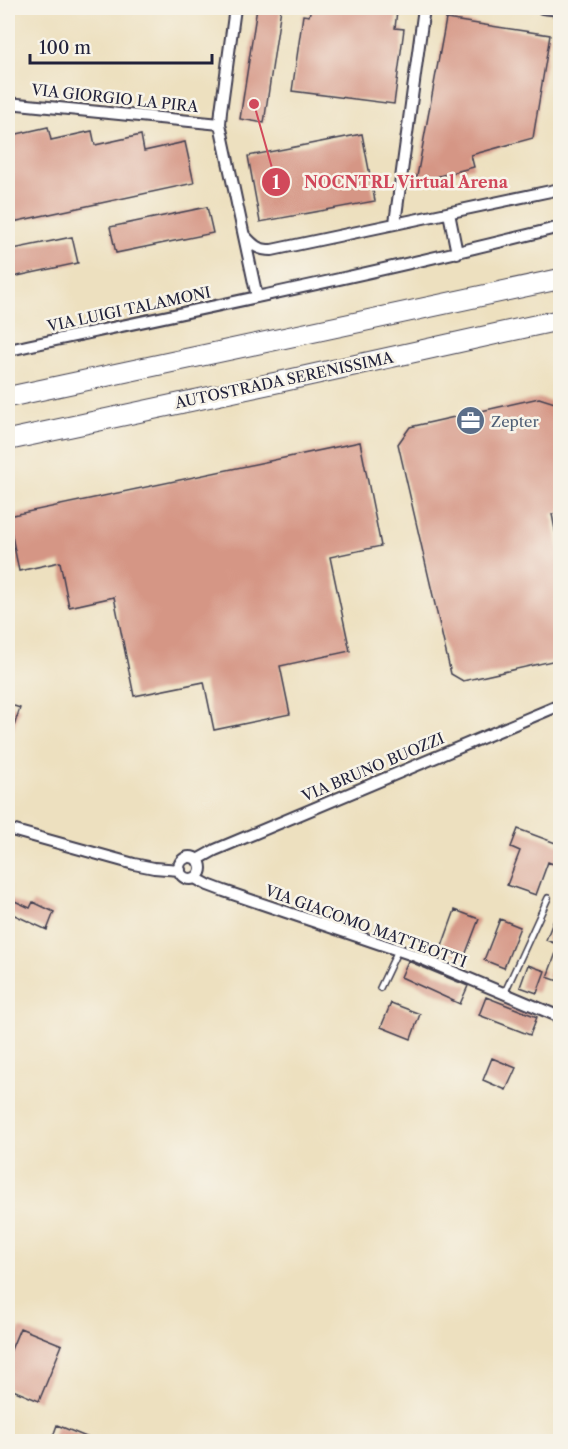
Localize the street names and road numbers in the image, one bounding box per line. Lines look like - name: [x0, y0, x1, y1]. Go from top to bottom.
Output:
- street label: VIA GIORGIO LA PIRA: [30, 80, 200, 116]
- street label: VIA LUIGI TALAMONI: [45, 282, 212, 336]
- street label: AUTOSTRADA SERENISSIMA: [172, 347, 396, 413]
- street label: VIA BRUNO BUOZZI: [298, 728, 447, 806]
- street label: VIA GIACOMO MATTEOTTI: [262, 880, 469, 971]

